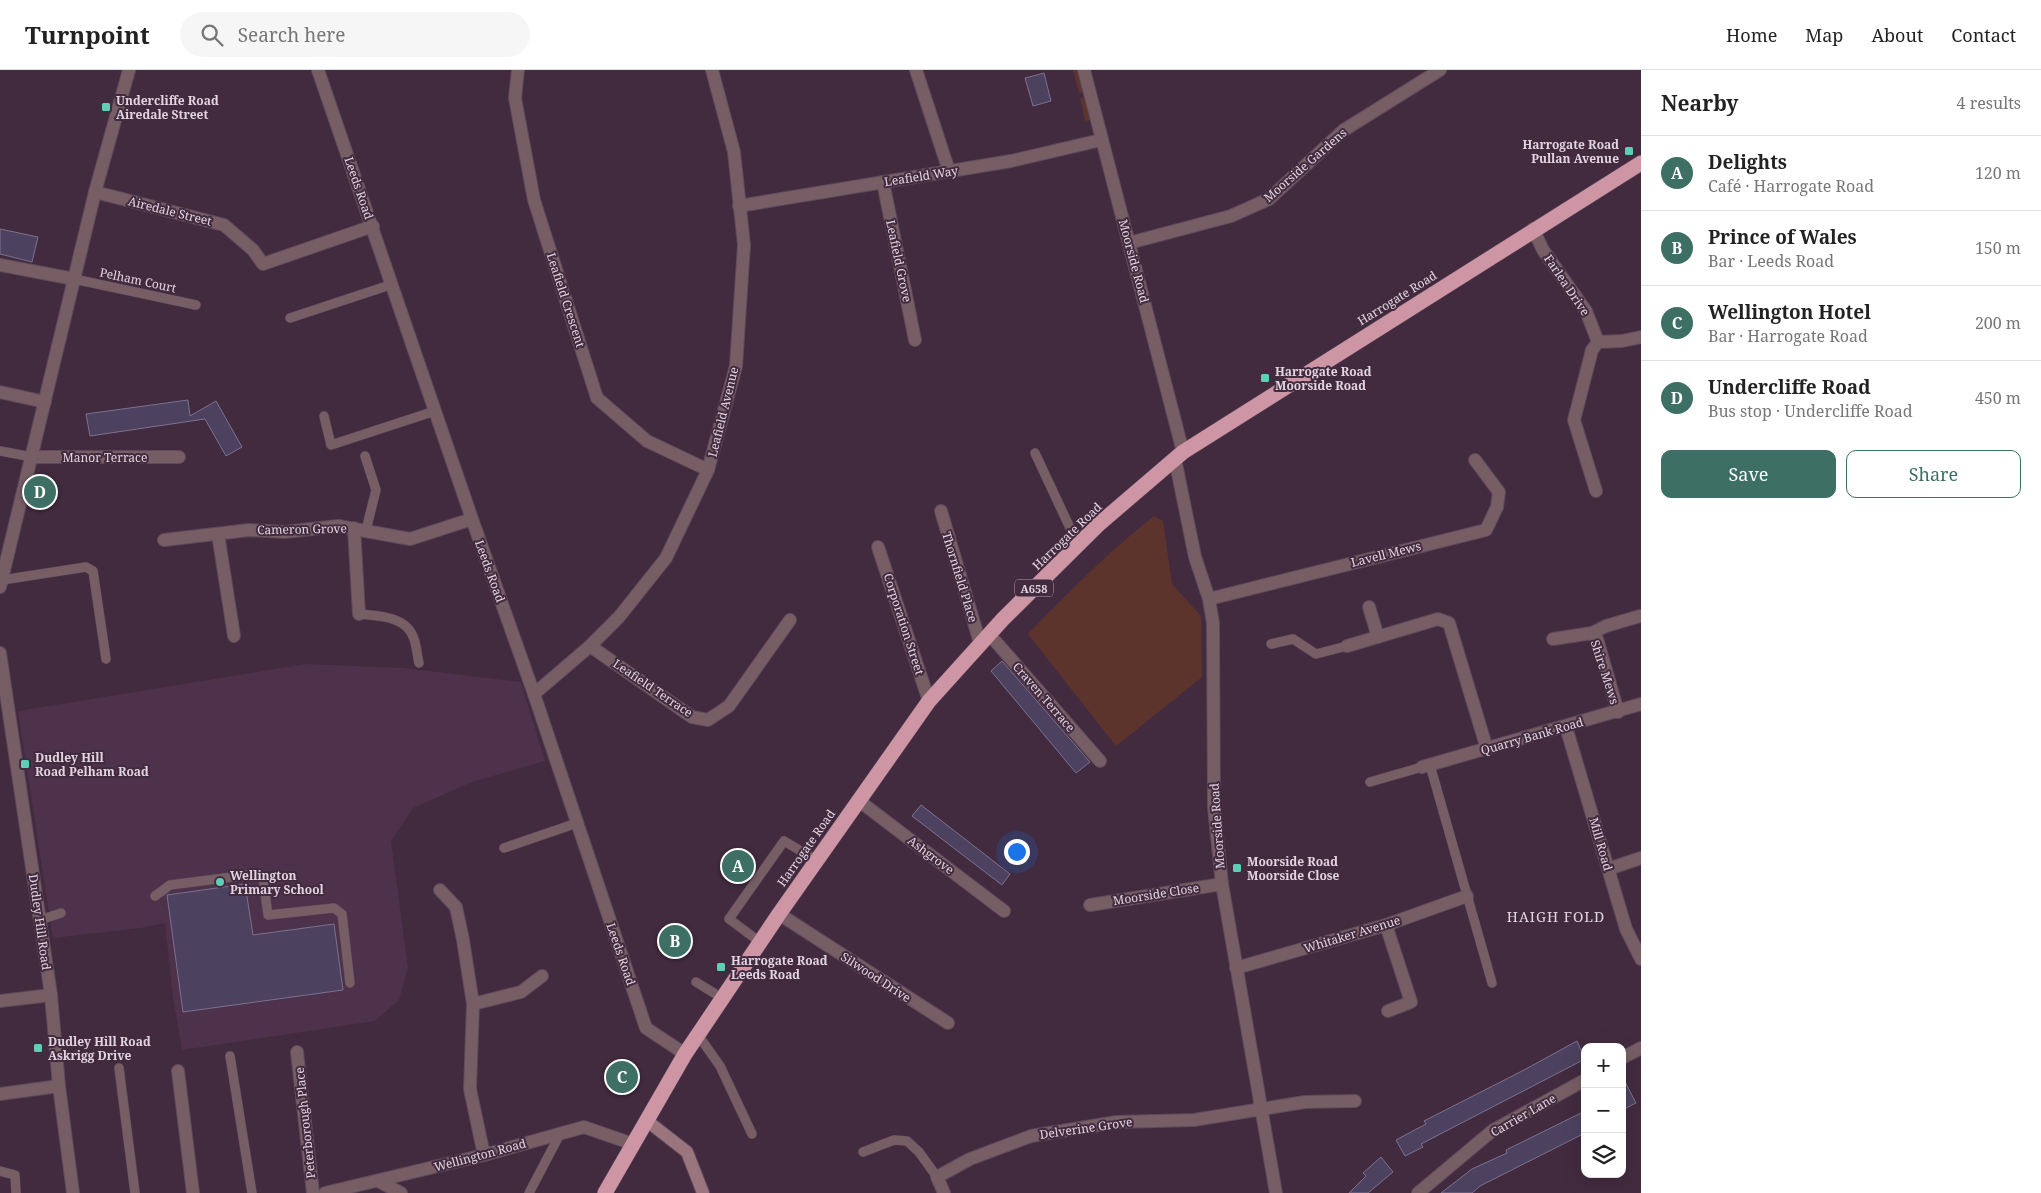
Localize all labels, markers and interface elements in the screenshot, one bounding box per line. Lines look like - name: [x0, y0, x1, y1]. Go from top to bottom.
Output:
- search box: [180, 12, 530, 57]
- text: Turnpoint: [25, 18, 150, 51]
- icon: search: [198, 21, 226, 49]
- text: Search here: [238, 22, 346, 48]
- text: Home: [1726, 23, 1777, 47]
- text: Map: [1805, 23, 1843, 47]
- text: About: [1871, 23, 1923, 47]
- text: Contact: [1951, 23, 2016, 47]
- text: Nearby: [1661, 89, 1739, 117]
- place label: Undercliffe Road Airedale Street: [116, 92, 219, 123]
- text: 4 results: [1957, 92, 2021, 114]
- marker: Undercliffe Road Airedale Street: [100, 101, 112, 113]
- street label: Moorside Gardens: [1260, 124, 1350, 206]
- place label: Harrogate Road Pullan Avenue: [1522, 136, 1619, 167]
- marker: Harrogate Road Pullan Avenue: [1623, 145, 1635, 157]
- text: Delights: [1708, 149, 1787, 175]
- street label: Leeds Road: [340, 154, 378, 222]
- street label: Leafield Way: [883, 162, 959, 190]
- text: A: [1671, 162, 1683, 184]
- text: 120 m: [1975, 162, 2021, 184]
- text: Café · Harrogate Road: [1708, 175, 1874, 197]
- street label: Airedale Street: [127, 192, 213, 230]
- street label: Moorside Road: [1115, 217, 1153, 305]
- street label: Leafield Grove: [882, 218, 916, 304]
- text: Prince of Wales: [1708, 224, 1857, 250]
- text: B: [1672, 237, 1682, 259]
- text: 150 m: [1975, 237, 2021, 259]
- text: Bar · Leeds Road: [1708, 250, 1834, 272]
- street label: Leafield Crescent: [543, 251, 589, 349]
- street label: Farlea Drive: [1540, 251, 1594, 319]
- street label: Pelham Court: [98, 264, 178, 296]
- street label: Harrogate Road: [1354, 267, 1440, 329]
- text: Wellington Hotel: [1708, 299, 1871, 325]
- text: C: [1672, 312, 1682, 334]
- text: 200 m: [1975, 312, 2021, 334]
- text: Bar · Harrogate Road: [1708, 325, 1868, 347]
- place label: Harrogate Road Moorside Road: [1275, 363, 1372, 394]
- street label: Leafield Avenue: [704, 365, 742, 459]
- marker: Harrogate Road Moorside Road: [1259, 372, 1271, 384]
- text: Undercliffe Road: [1708, 374, 1871, 400]
- text: D: [1671, 387, 1683, 409]
- text: 450 m: [1975, 387, 2021, 409]
- text: Bus stop · Undercliffe Road: [1708, 400, 1913, 422]
- street label: Manor Terrace: [63, 449, 147, 466]
- button: Save: [1661, 450, 1836, 498]
- button: Share: [1846, 450, 2021, 498]
- pin: D: [24, 473, 56, 511]
- street label: Harrogate Road: [1029, 498, 1106, 574]
- street label: Cameron Grove: [257, 520, 347, 538]
- street label: Thornfield Place: [938, 530, 982, 624]
- street label: Leeds Road: [471, 537, 509, 605]
- street label: Lavell Mews: [1349, 537, 1423, 571]
- street label: Corporation Street: [880, 571, 928, 677]
- road number: A658: [1015, 579, 1053, 596]
- street label: Shire Mews: [1587, 638, 1623, 706]
- street label: Leafield Terrace: [610, 655, 696, 721]
- street label: Craven Terrace: [1009, 659, 1079, 735]
- street label: Quarry Bank Road: [1479, 713, 1586, 759]
- place label: Dudley Hill Road Pelham Road: [35, 749, 149, 780]
- marker: Dudley Hill Road Pelham Road: [19, 758, 31, 770]
- street label: Moorside Road: [1205, 782, 1228, 869]
- street label: Harrogate Road: [773, 806, 839, 890]
- street label: Mill Road: [1585, 815, 1617, 873]
- street label: Ashgrove: [904, 832, 958, 878]
- your location: [1004, 839, 1030, 865]
- pin: A: [722, 847, 754, 885]
- place label: Moorside Road Moorside Close: [1247, 853, 1340, 884]
- marker: Moorside Road Moorside Close: [1231, 862, 1243, 874]
- place label: Wellington Primary School: [230, 867, 325, 898]
- street label: Dudley Hill Road: [25, 873, 55, 972]
- marker: Wellington Primary School: [214, 876, 226, 888]
- street label: Moorside Close: [1112, 879, 1200, 909]
- district label: HAIGH FOLD: [1507, 907, 1605, 926]
- street label: Whitaker Avenue: [1302, 911, 1402, 957]
- street label: Leeds Road: [602, 920, 640, 988]
- pin: B: [659, 922, 691, 960]
- street label: Silwood Drive: [838, 948, 914, 1006]
- place label: Harrogate Road Leeds Road: [731, 952, 828, 983]
- marker: Harrogate Road Leeds Road: [715, 961, 727, 973]
- place label: Dudley Hill Road Askrigg Drive: [48, 1033, 151, 1064]
- marker: Dudley Hill Road Askrigg Drive: [32, 1042, 44, 1054]
- map controls: [1581, 1043, 1626, 1178]
- button: +: [1581, 1043, 1626, 1088]
- pin: C: [606, 1058, 638, 1096]
- street label: Peterborough Place: [291, 1067, 319, 1179]
- button: −: [1581, 1088, 1626, 1133]
- street label: Carrier Lane: [1487, 1089, 1559, 1141]
- street label: Delverine Grove: [1039, 1113, 1133, 1143]
- button: layers: [1581, 1133, 1626, 1178]
- street label: Wellington Road: [432, 1134, 529, 1175]

